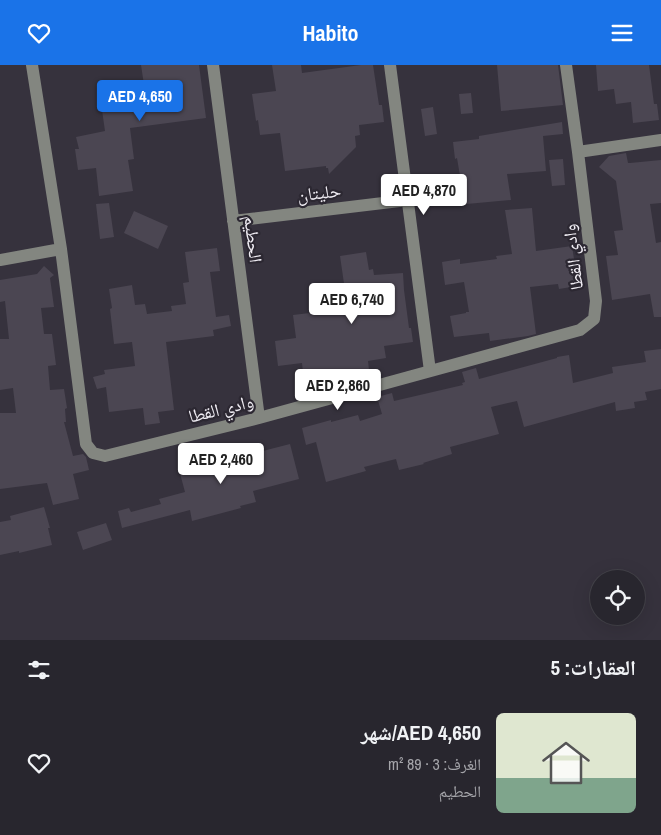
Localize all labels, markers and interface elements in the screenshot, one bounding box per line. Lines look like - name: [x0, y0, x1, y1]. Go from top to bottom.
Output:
- text: Habito: [302, 18, 359, 48]
- icon: heart: [25, 19, 53, 47]
- icon: menu: [608, 19, 636, 47]
- pin: AED 4,650: [83, 80, 197, 122]
- text: AED 4,650: [108, 85, 172, 107]
- pin: AED 4,870: [367, 173, 481, 216]
- street label: حليتان: [296, 177, 342, 208]
- text: AED 4,870: [392, 179, 456, 201]
- street label: الحطيم: [238, 214, 269, 264]
- street label: وادي القطا: [556, 222, 592, 292]
- pin: AED 6,740: [295, 283, 409, 325]
- text: AED 6,740: [320, 288, 384, 310]
- pin: AED 2,860: [281, 369, 395, 411]
- text: AED 2,860: [306, 374, 370, 396]
- street label: وادي القطا: [186, 388, 257, 431]
- pin: AED 2,460: [164, 443, 278, 485]
- text: AED 2,460: [189, 448, 253, 470]
- map controls: [590, 570, 645, 625]
- button: locate: [590, 570, 645, 625]
- text: العقارات: 5: [550, 653, 636, 682]
- icon: filters: [25, 656, 53, 684]
- text: AED 4,650/شهر: [361, 718, 481, 747]
- icon: home: [536, 733, 596, 793]
- icon: heart: [25, 749, 53, 777]
- text: الغرف: 3 · 89 m²: [388, 753, 481, 775]
- text: الحطيم: [439, 780, 481, 802]

